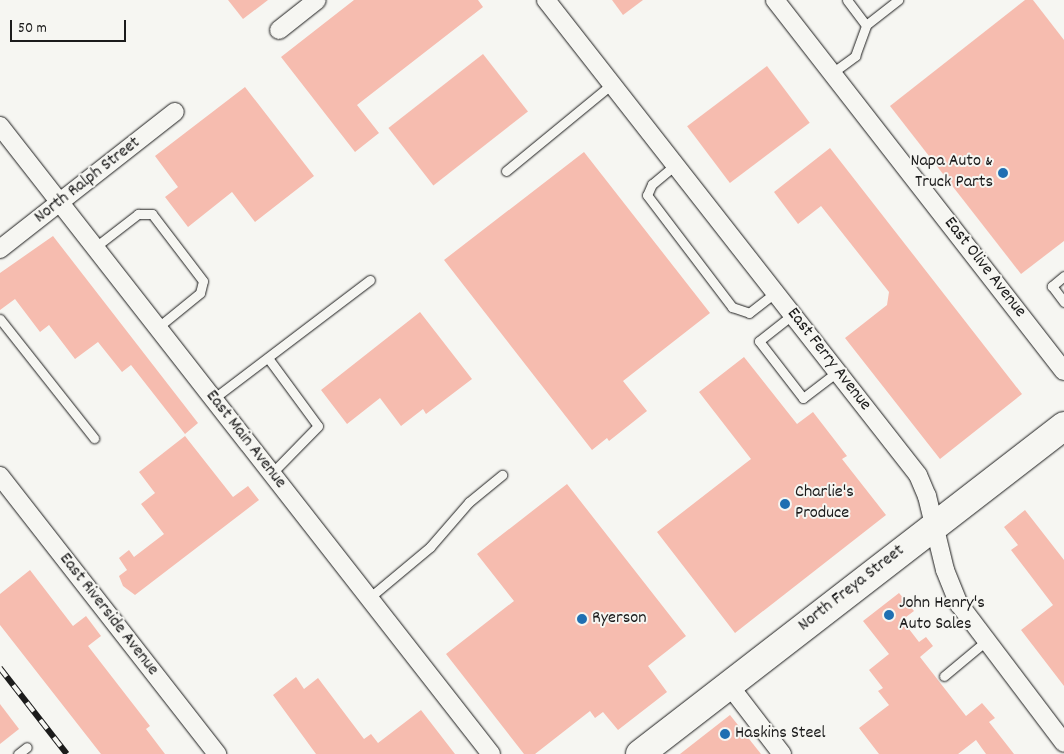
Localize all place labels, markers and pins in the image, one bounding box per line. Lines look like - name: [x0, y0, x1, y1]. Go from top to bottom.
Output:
- place label: Napa Auto & Truck Parts: [911, 152, 993, 194]
- marker: Napa Auto & Truck Parts: [997, 167, 1009, 179]
- place label: Charlie's Produce: [795, 483, 854, 526]
- marker: Charlie's Produce: [779, 498, 791, 510]
- place label: John Henry's Auto Sales: [899, 594, 985, 636]
- place label: Ryerson: [592, 608, 647, 630]
- marker: John Henry's Auto Sales: [883, 609, 895, 621]
- marker: Ryerson: [576, 613, 588, 625]
- place label: Haskins Steel: [735, 723, 826, 745]
- marker: Haskins Steel: [719, 728, 731, 740]

